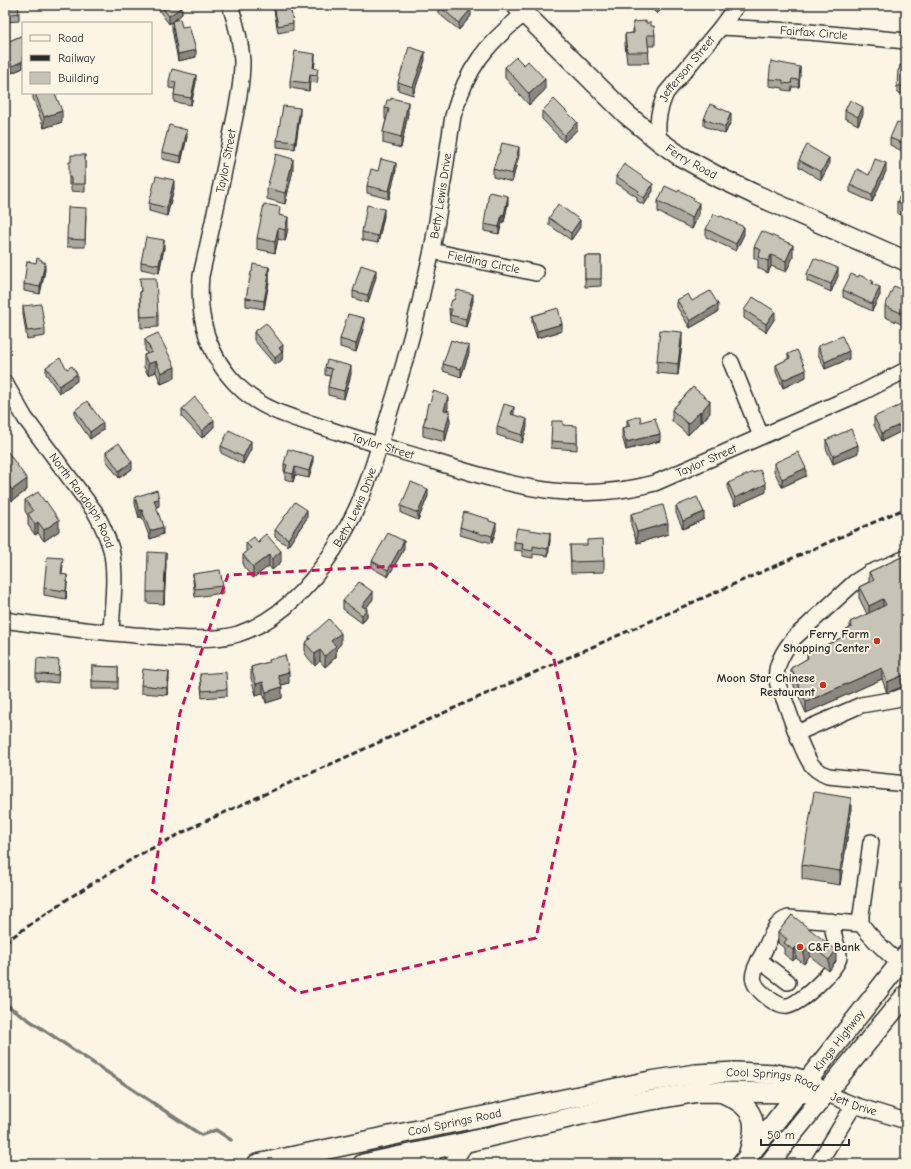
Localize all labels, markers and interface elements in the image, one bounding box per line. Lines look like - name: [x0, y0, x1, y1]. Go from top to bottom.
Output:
- legend: [22, 22, 152, 94]
- street label: Fairfax Circle: [780, 23, 848, 43]
- text: Road: [58, 31, 84, 45]
- street label: Jefferson Street: [656, 33, 718, 104]
- text: Railway: [58, 51, 96, 65]
- text: Building: [58, 71, 99, 85]
- street label: Taylor Street: [213, 127, 239, 194]
- street label: Ferry Road: [663, 141, 720, 182]
- street label: Betty Lewis Drive: [427, 152, 454, 240]
- street label: Fielding Circle: [446, 248, 521, 276]
- street label: Taylor Street: [350, 430, 416, 462]
- street label: Taylor Street: [674, 441, 739, 480]
- street label: North Randolph Road: [46, 450, 117, 550]
- street label: Betty Lewis Drive: [330, 466, 379, 550]
- place label: Ferry Farm Shopping Center: [783, 627, 869, 655]
- marker: Ferry Farm Shopping Center: [872, 636, 882, 646]
- place label: Moon Star Chinese Restaurant: [717, 671, 816, 699]
- marker: Moon Star Chinese Restaurant: [818, 680, 828, 690]
- place label: C&F Bank: [808, 940, 860, 954]
- marker: C&F Bank: [795, 942, 805, 952]
- street label: Kings Highway: [810, 1006, 868, 1074]
- street label: Cool Springs Road: [726, 1065, 822, 1095]
- street label: Jett Drive: [829, 1089, 879, 1119]
- street label: Cool Springs Road: [407, 1106, 503, 1139]
- scale bar: [761, 1121, 849, 1147]
- text: 50 m: [767, 1128, 795, 1142]

